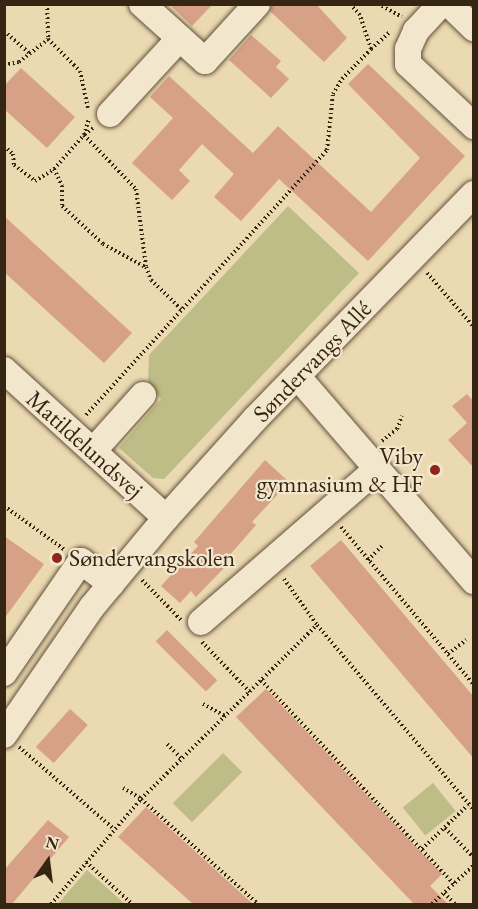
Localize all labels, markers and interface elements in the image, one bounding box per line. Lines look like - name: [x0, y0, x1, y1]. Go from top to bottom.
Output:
- street label: Søndervangs Allé: [247, 294, 377, 428]
- street label: Matildelundsvej: [21, 384, 149, 504]
- place label: Viby gymnasium & HF: [257, 442, 423, 498]
- marker: Viby gymnasium & HF: [428, 463, 442, 477]
- place label: Søndervangskolen: [69, 544, 235, 572]
- marker: Søndervangskolen: [50, 551, 64, 565]
- north arrow: [18, 831, 78, 891]
- text: N: [44, 831, 61, 855]

